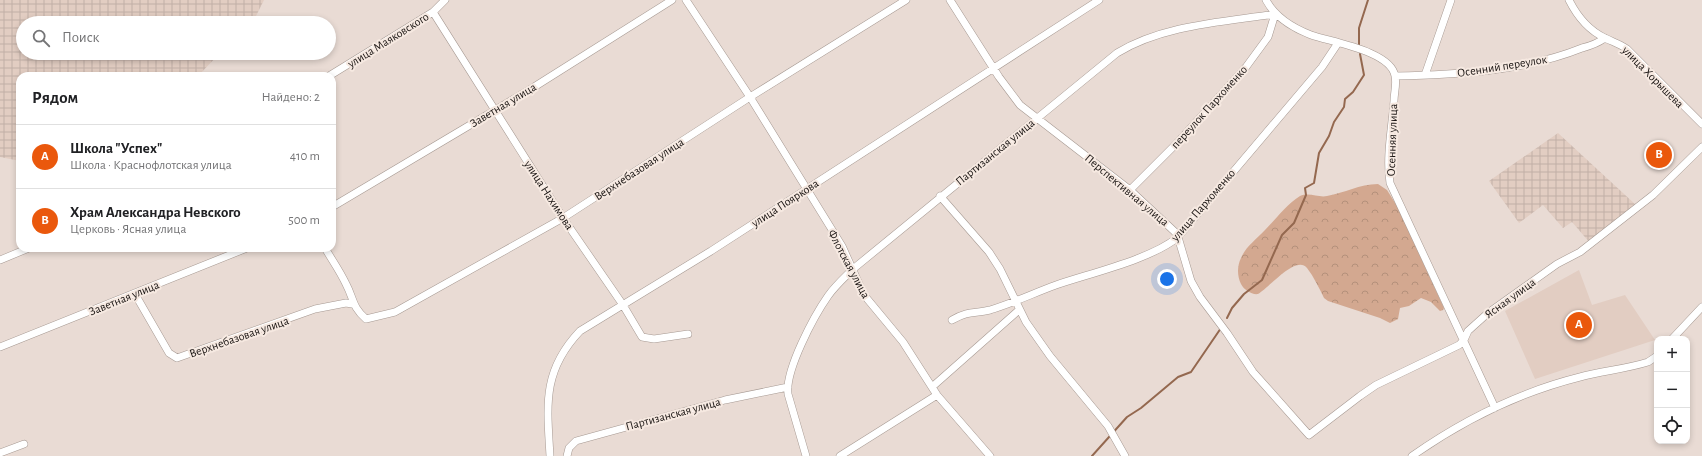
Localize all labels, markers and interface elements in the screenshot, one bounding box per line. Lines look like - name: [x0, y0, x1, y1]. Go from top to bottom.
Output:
- street label: улица Маяковского: [344, 10, 431, 71]
- search box: [16, 16, 336, 60]
- icon: search: [30, 27, 52, 49]
- text: Поиск: [62, 30, 100, 45]
- street label: улица Хорышева: [1619, 43, 1686, 111]
- street label: Осенний переулок: [1456, 53, 1548, 80]
- street label: переулок Пархоменко: [1169, 63, 1250, 152]
- street label: Заветная улица: [468, 80, 539, 130]
- text: Рядом: [32, 89, 78, 106]
- text: Найдено: 2: [262, 91, 320, 104]
- street label: Осенняя улица: [1385, 103, 1400, 177]
- street label: Партизанская улица: [953, 116, 1038, 188]
- street label: Верхнебазовая улица: [592, 135, 687, 203]
- pin: B: [1646, 140, 1672, 170]
- text: Школа "Успех": [70, 141, 162, 156]
- text: A: [41, 150, 49, 163]
- text: 410 m: [290, 150, 320, 163]
- street label: Перспективная улица: [1082, 152, 1172, 230]
- street label: улица Нахимова: [521, 157, 576, 233]
- text: Школа · Краснофлотская улица: [70, 159, 232, 172]
- street label: улица Пархоменко: [1168, 167, 1238, 245]
- street label: улица Пояркова: [748, 177, 822, 230]
- text: Храм Александра Невского: [70, 205, 241, 220]
- text: B: [41, 214, 49, 227]
- text: 500 m: [288, 214, 320, 227]
- text: Церковь · Ясная улица: [70, 223, 186, 236]
- street label: Флотская улица: [825, 228, 872, 301]
- your location: [1157, 269, 1177, 289]
- street label: Ясная улица: [1482, 275, 1539, 321]
- street label: Заветная улица: [87, 278, 162, 319]
- pin: A: [1566, 310, 1592, 340]
- street label: Верхнебазовая улица: [188, 314, 291, 361]
- map controls: [1654, 336, 1690, 444]
- button: +: [1654, 336, 1690, 372]
- button: −: [1654, 372, 1690, 408]
- street label: Партизанская улица: [624, 395, 723, 433]
- button: locate: [1654, 408, 1690, 444]

